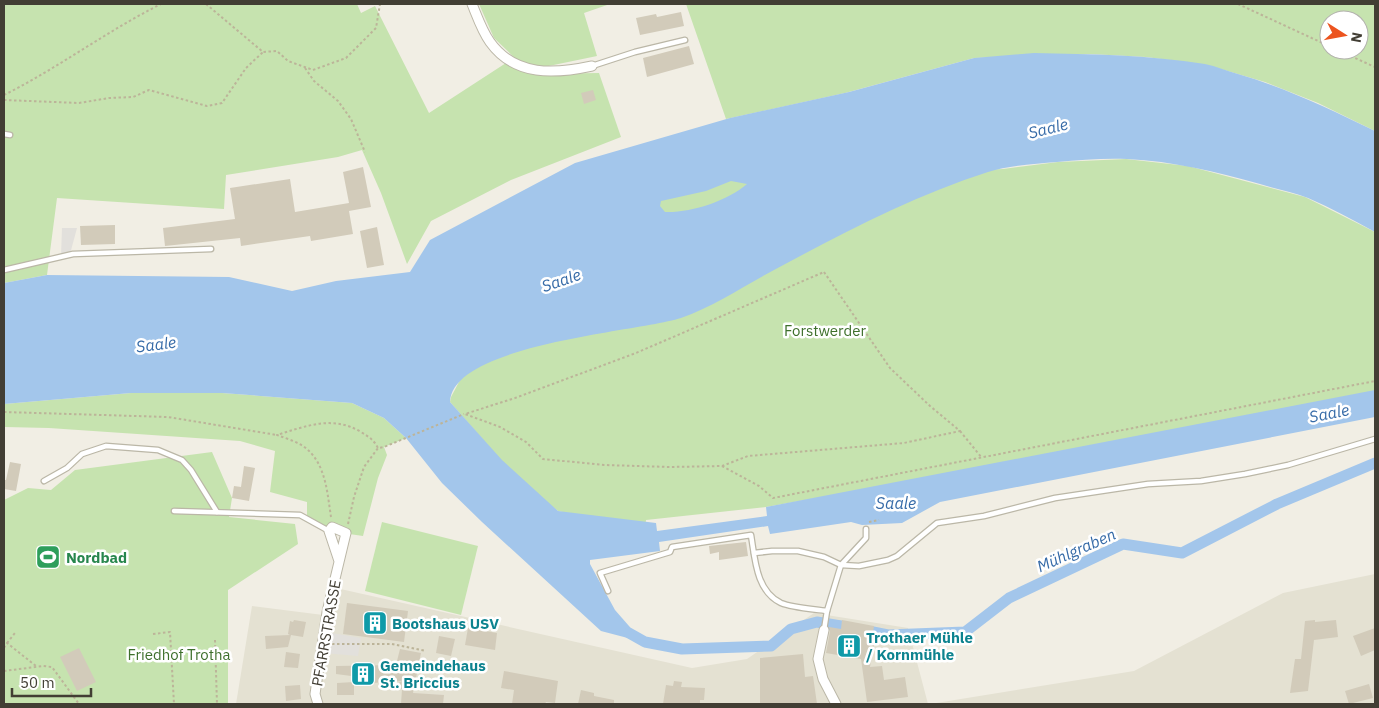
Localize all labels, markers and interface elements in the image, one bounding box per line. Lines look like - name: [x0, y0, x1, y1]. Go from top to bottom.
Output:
- north arrow: [1319, 10, 1369, 60]
- text: N: [1347, 31, 1367, 44]
- water label: Saale: [1026, 113, 1070, 143]
- water label: Saale: [539, 264, 583, 296]
- park label: Forstwerder: [784, 321, 866, 340]
- water label: Saale: [135, 332, 177, 356]
- water label: Saale: [1307, 399, 1351, 427]
- water label: Saale: [876, 493, 916, 513]
- water label: Mühlgraben: [1033, 524, 1119, 576]
- sports icon: Nordbad: [35, 544, 61, 570]
- place label: Nordbad: [66, 548, 127, 567]
- street label: PFARRSTRASSE: [307, 578, 345, 688]
- building icon: Bootshaus USV: [362, 610, 388, 636]
- place label: Bootshaus USV: [392, 614, 499, 633]
- place label: Trothaer Mühle / Kornmühle: [866, 628, 973, 664]
- building icon: Trothaer Mühle / Kornmühle: [836, 633, 862, 659]
- park label: Friedhof Trotha: [127, 645, 231, 664]
- place label: Gemeindehaus St. Briccius: [380, 656, 486, 692]
- building icon: Gemeindehaus St. Briccius: [350, 661, 376, 687]
- scale bar: [12, 666, 91, 698]
- text: 50 m: [20, 673, 55, 692]

